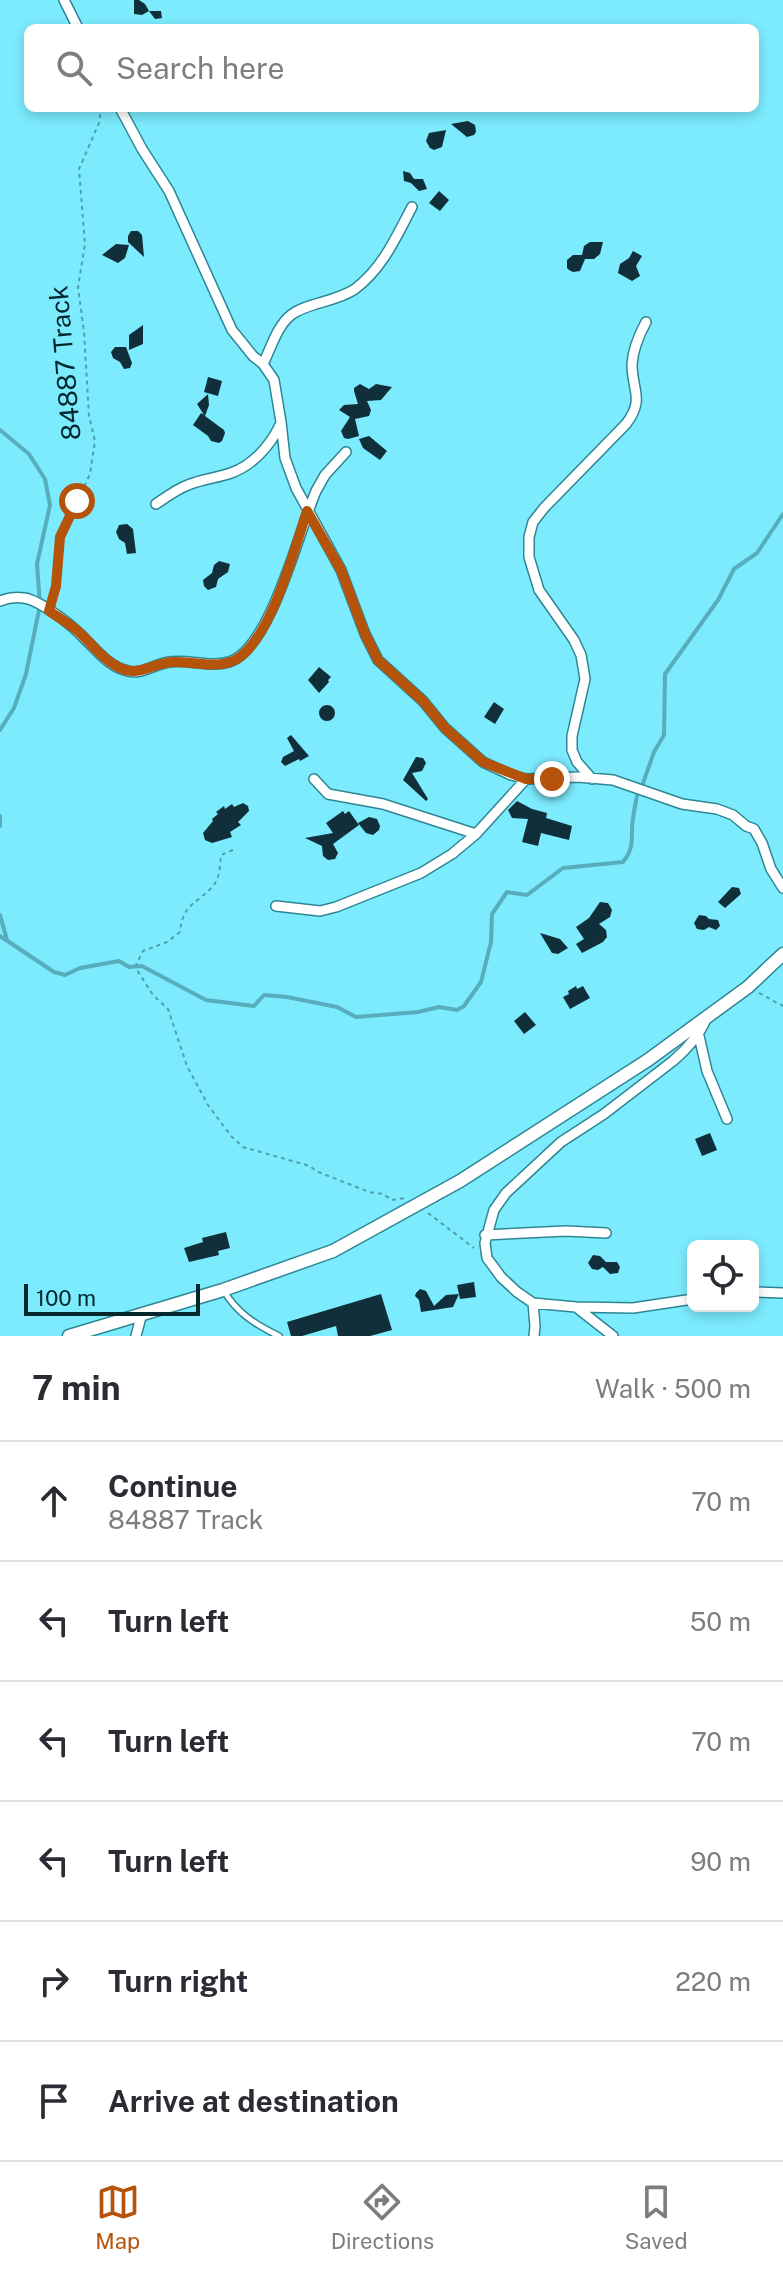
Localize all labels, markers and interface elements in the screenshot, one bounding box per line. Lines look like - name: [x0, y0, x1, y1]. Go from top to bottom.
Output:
- search box: [24, 24, 759, 112]
- icon: search: [52, 46, 96, 90]
- text: Search here: [116, 50, 284, 86]
- street label: 84887 Track: [42, 284, 87, 442]
- route start: [59, 483, 95, 519]
- route end: [534, 761, 570, 797]
- map controls: [687, 1240, 759, 1312]
- button: locate: [687, 1240, 759, 1312]
- scale bar: [24, 1280, 200, 1316]
- text: 100 m: [36, 1285, 96, 1311]
- text: 7 min: [32, 1368, 121, 1408]
- text: Walk · 500 m: [595, 1373, 751, 1404]
- text: Continue: [108, 1468, 238, 1504]
- icon: ahead: [32, 1479, 76, 1523]
- text: 70 m: [691, 1486, 751, 1517]
- text: 84887 Track: [108, 1504, 263, 1535]
- icon: left: [32, 1599, 76, 1643]
- text: Turn left: [108, 1603, 229, 1639]
- text: 50 m: [690, 1606, 751, 1637]
- icon: left: [32, 1719, 76, 1763]
- text: Turn left: [108, 1723, 229, 1759]
- text: 70 m: [691, 1726, 751, 1757]
- icon: left: [32, 1839, 76, 1883]
- text: Turn left: [108, 1843, 229, 1879]
- text: 90 m: [690, 1846, 751, 1877]
- icon: right: [32, 1959, 76, 2003]
- text: Turn right: [108, 1963, 248, 1999]
- text: 220 m: [675, 1966, 751, 1997]
- icon: arrive: [32, 2079, 76, 2123]
- text: Arrive at destination: [108, 2083, 399, 2119]
- tab: Map: [95, 2180, 140, 2254]
- tab: Directions: [331, 2180, 434, 2254]
- tab: Saved: [625, 2180, 688, 2254]

